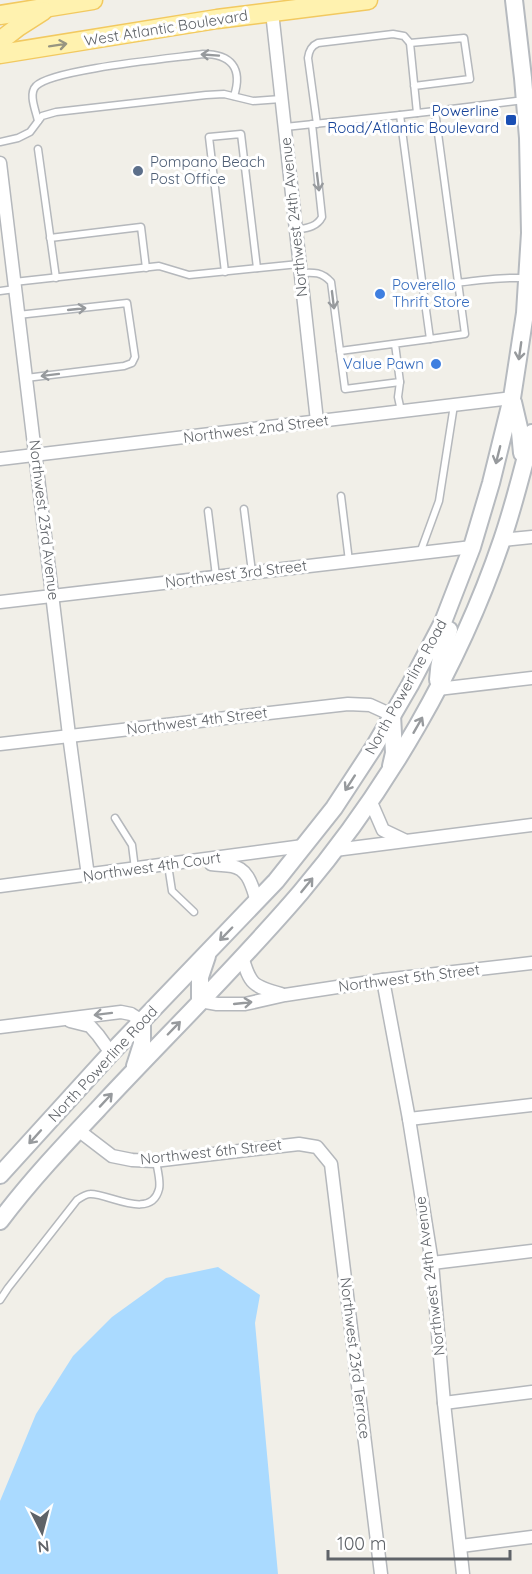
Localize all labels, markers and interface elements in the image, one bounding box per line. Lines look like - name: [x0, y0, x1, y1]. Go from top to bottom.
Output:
- street label: West Atlantic Boulevard: [83, 5, 249, 50]
- one-way arrow: [47, 39, 67, 50]
- one-way arrow: [201, 50, 220, 61]
- place label: Powerline Road/Atlantic Boulevard: [327, 101, 499, 137]
- marker: Powerline Road/Atlantic Boulevard: [504, 113, 518, 127]
- street label: Northwest 24th Avenue: [276, 136, 311, 298]
- place label: Pompano Beach Post Office: [150, 152, 265, 188]
- marker: Pompano Beach Post Office: [131, 164, 145, 178]
- one-way arrow: [313, 172, 324, 192]
- place label: Poverello Thrift Store: [392, 275, 470, 311]
- marker: Poverello Thrift Store: [373, 287, 387, 301]
- one-way arrow: [328, 289, 339, 309]
- one-way arrow: [66, 303, 86, 314]
- one-way arrow: [514, 341, 525, 361]
- place label: Value Pawn: [343, 354, 424, 373]
- marker: Value Pawn: [429, 357, 443, 371]
- one-way arrow: [41, 370, 61, 381]
- street label: Northwest 2nd Street: [182, 410, 330, 447]
- street label: Northwest 23rd Avenue: [25, 439, 64, 601]
- one-way arrow: [492, 445, 503, 464]
- street label: Northwest 3rd Street: [164, 555, 308, 592]
- street label: North Powerline Road: [360, 616, 451, 758]
- street label: Northwest 4th Street: [125, 702, 269, 739]
- one-way arrow: [412, 717, 424, 734]
- one-way arrow: [344, 775, 356, 791]
- street label: Northwest 4th Court: [82, 847, 222, 886]
- one-way arrow: [300, 877, 313, 893]
- one-way arrow: [219, 926, 233, 941]
- street label: Northwest 5th Street: [337, 959, 481, 996]
- one-way arrow: [233, 997, 252, 1008]
- street label: North Powerline Road: [44, 1002, 161, 1126]
- one-way arrow: [94, 1009, 114, 1020]
- one-way arrow: [167, 1020, 182, 1035]
- one-way arrow: [99, 1093, 113, 1108]
- one-way arrow: [28, 1129, 42, 1144]
- street label: Northwest 6th Street: [139, 1135, 283, 1168]
- street label: Northwest 24th Avenue: [410, 1195, 449, 1357]
- street label: Northwest 23rd Terrace: [336, 1276, 375, 1440]
- north arrow: [12, 1502, 72, 1562]
- scale bar: [328, 1523, 510, 1561]
- text: 100 m: [337, 1532, 386, 1555]
- text: N: [37, 1536, 50, 1557]

